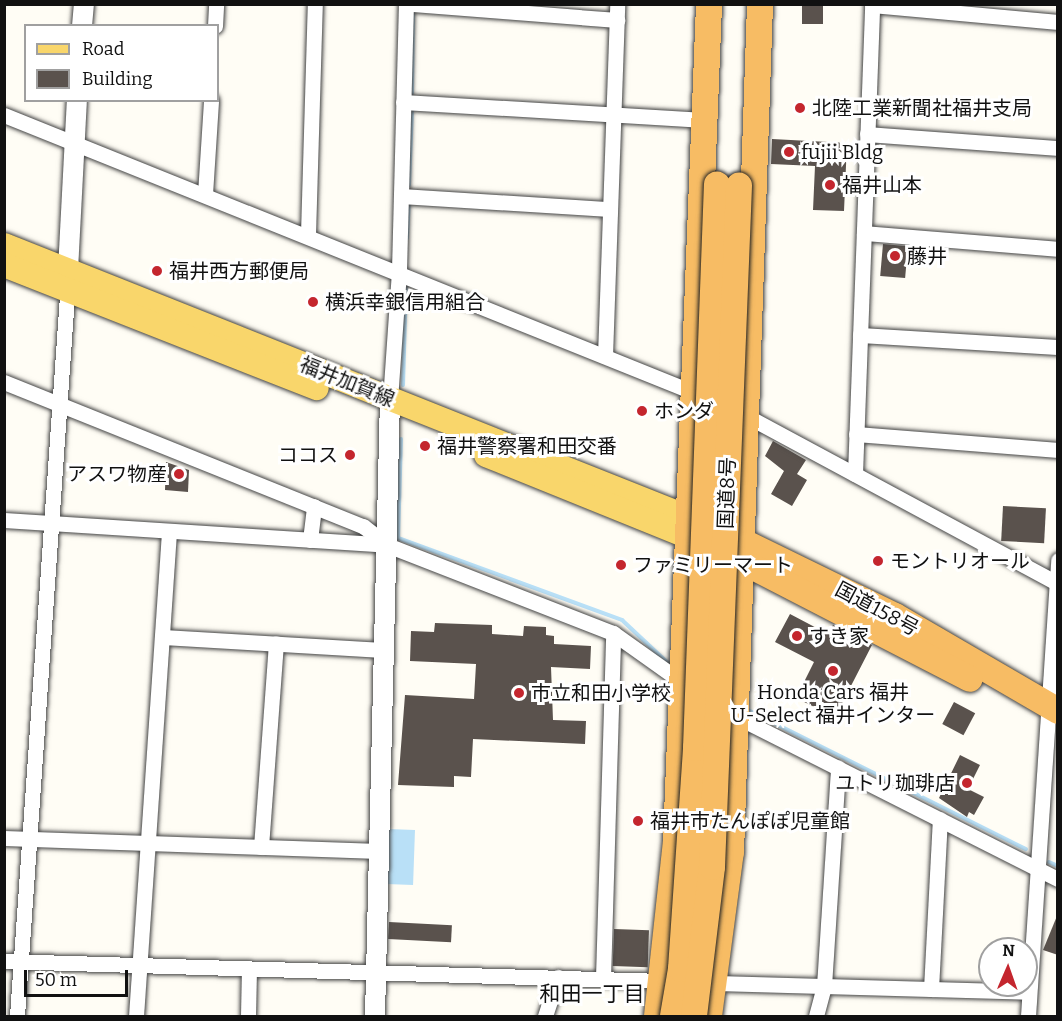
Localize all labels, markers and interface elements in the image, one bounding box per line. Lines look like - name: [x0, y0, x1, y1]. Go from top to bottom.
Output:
- legend: [24, 24, 219, 102]
- text: Road: [82, 38, 124, 60]
- text: Building: [82, 68, 153, 90]
- place label: 北陸工業新聞社福井支局: [812, 96, 1032, 120]
- marker: 北陸工業新聞社福井支局: [793, 101, 807, 115]
- place label: fujii Bldg: [801, 140, 883, 164]
- marker: fujii Bldg: [782, 145, 796, 159]
- place label: 福井山本: [842, 173, 922, 197]
- marker: 福井山本: [823, 178, 837, 192]
- place label: 藤井: [907, 244, 947, 268]
- marker: 藤井: [888, 249, 902, 263]
- place label: 福井西方郵便局: [169, 259, 309, 283]
- marker: 福井西方郵便局: [150, 264, 164, 278]
- place label: 横浜幸銀信用組合: [325, 290, 485, 314]
- marker: 横浜幸銀信用組合: [306, 295, 320, 309]
- street label: 福井加賀線: [296, 352, 398, 412]
- place label: ホンダ: [654, 399, 714, 423]
- marker: ホンダ: [635, 404, 649, 418]
- place label: 福井警察署和田交番: [437, 434, 617, 458]
- marker: 福井警察署和田交番: [418, 439, 432, 453]
- place label: ココス: [278, 443, 338, 467]
- marker: ココス: [343, 448, 357, 462]
- street label: 国道8号: [714, 457, 740, 529]
- place label: アスワ物産: [67, 462, 167, 486]
- marker: アスワ物産: [172, 467, 186, 481]
- place label: モントリオール: [890, 549, 1030, 573]
- place label: ファミリーマート: [633, 553, 793, 577]
- marker: モントリオール: [871, 554, 885, 568]
- marker: ファミリーマート: [614, 558, 628, 572]
- street label: 国道158号: [831, 577, 923, 641]
- place label: すき家: [809, 624, 869, 648]
- marker: すき家: [790, 629, 804, 643]
- marker: Honda Cars 福井 U-Select 福井インター: [826, 664, 840, 678]
- place label: Honda Cars 福井 U-Select 福井インター: [731, 680, 935, 727]
- place label: 市立和田小学校: [531, 681, 671, 705]
- marker: 市立和田小学校: [512, 686, 526, 700]
- place label: ユトリ珈琲店: [835, 771, 955, 795]
- marker: ユトリ珈琲店: [960, 776, 974, 790]
- place label: 福井市たんぽぽ児童館: [650, 809, 850, 833]
- marker: 福井市たんぽぽ児童館: [631, 814, 645, 828]
- north arrow: [978, 937, 1038, 997]
- text: N: [1002, 941, 1015, 960]
- scale bar: [27, 958, 130, 996]
- text: 50 m: [35, 969, 77, 991]
- district label: 和田一丁目: [540, 981, 644, 1007]

